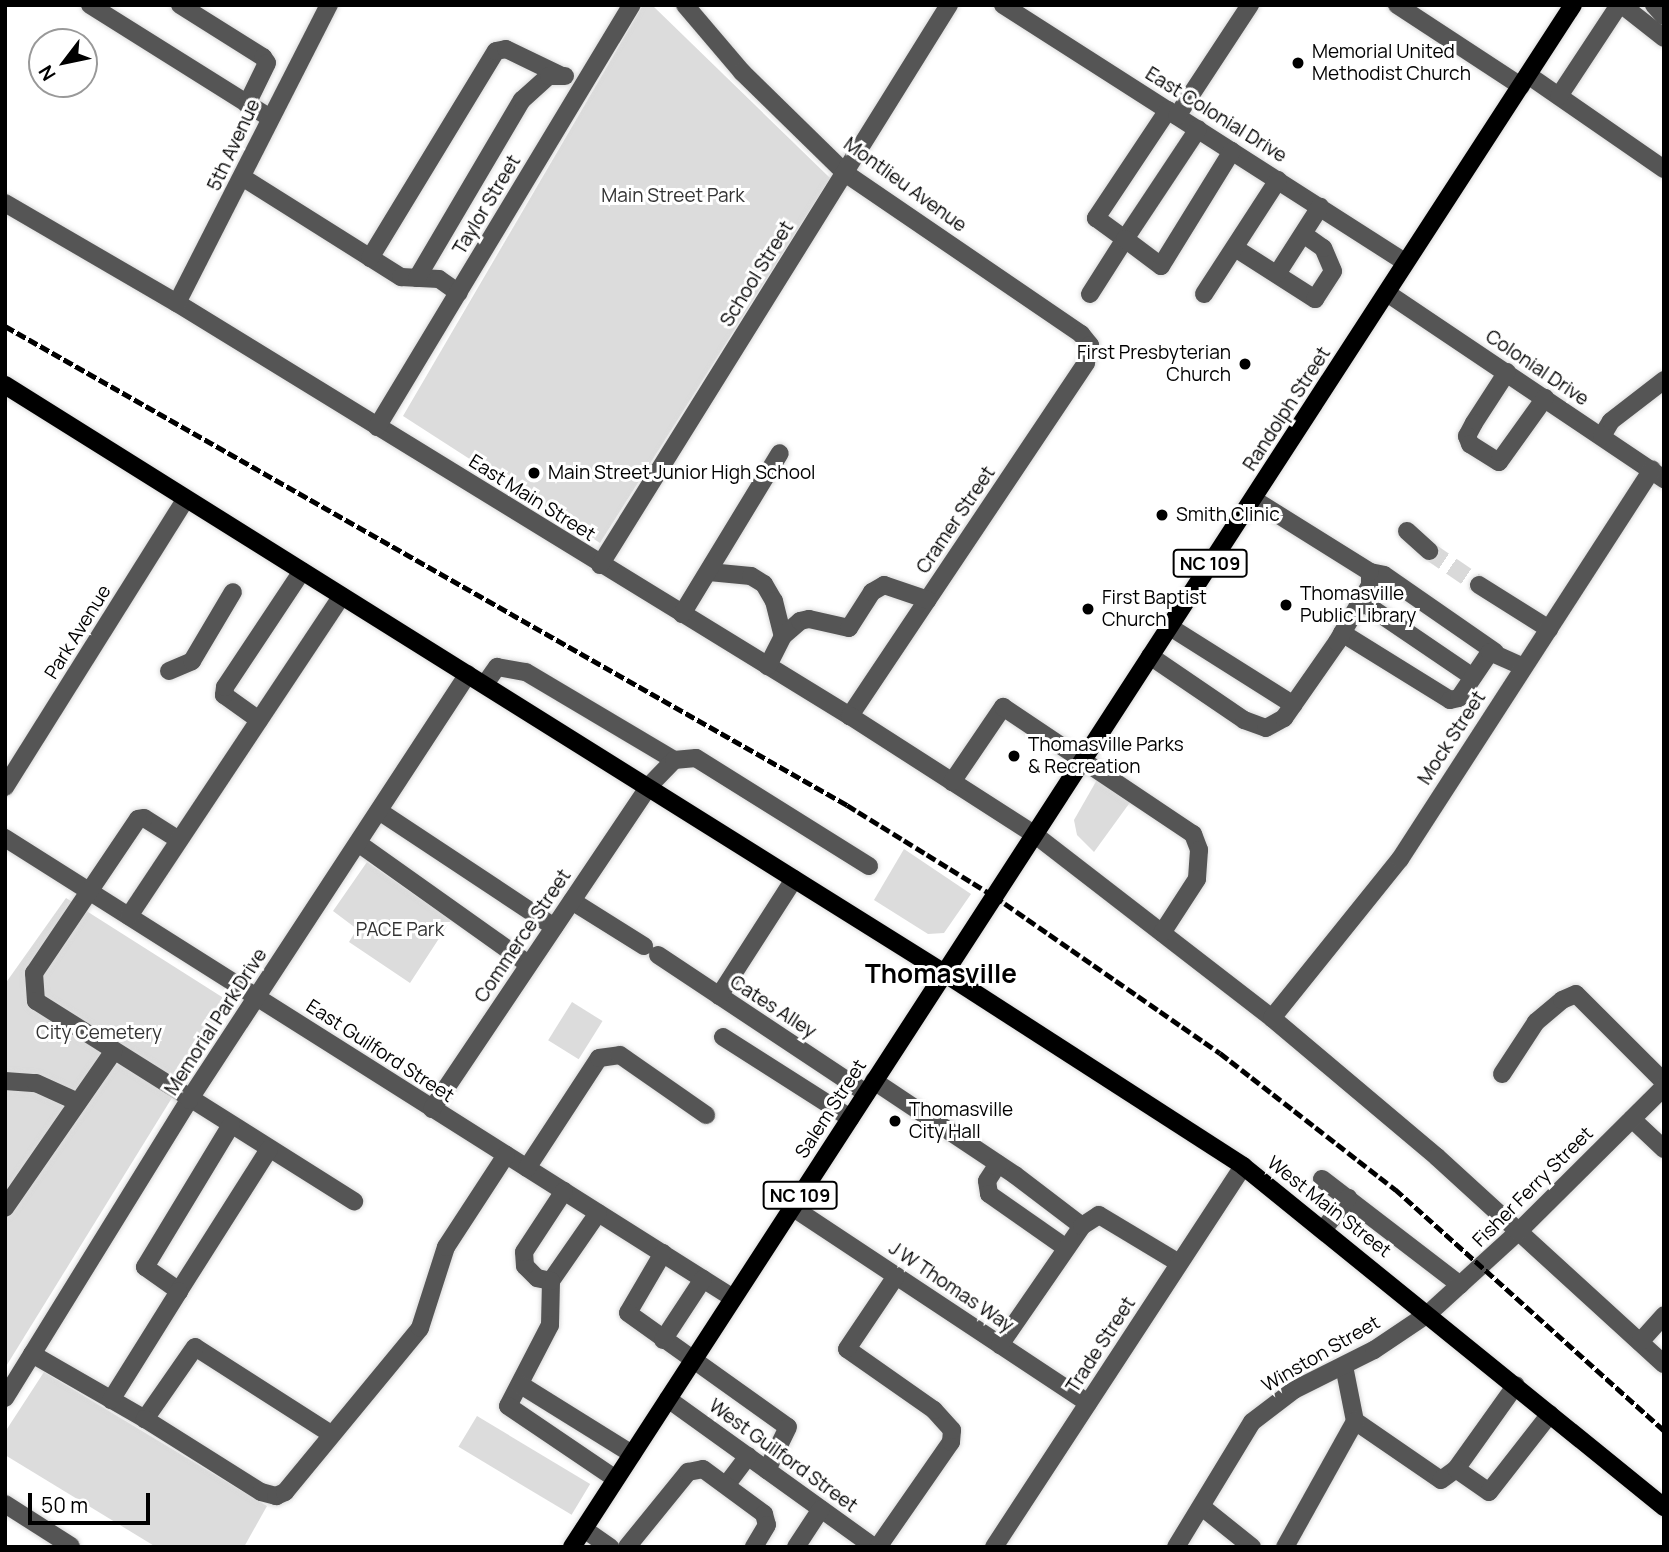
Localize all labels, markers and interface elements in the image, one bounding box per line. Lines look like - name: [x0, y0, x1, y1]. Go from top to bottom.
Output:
- north arrow: [28, 28, 98, 98]
- place label: Memorial United Methodist Church: [1312, 41, 1471, 85]
- marker: Memorial United Methodist Church: [1290, 55, 1306, 71]
- text: N: [32, 60, 62, 86]
- street label: East Colonial Drive: [1141, 62, 1291, 168]
- street label: 5th Avenue: [203, 95, 265, 195]
- street label: Montlieu Avenue: [839, 133, 971, 237]
- street label: Taylor Street: [448, 151, 526, 259]
- park label: Main Street Park: [601, 185, 745, 207]
- street label: School Street: [716, 217, 798, 331]
- street label: Colonial Drive: [1481, 325, 1593, 411]
- place label: First Presbyterian Church: [1077, 342, 1231, 386]
- street label: Randolph Street: [1239, 343, 1335, 475]
- marker: First Presbyterian Church: [1237, 356, 1253, 372]
- street label: East Main Street: [465, 450, 599, 546]
- place label: Main Street Junior High School: [548, 462, 816, 484]
- street label: Cramer Street: [912, 462, 1000, 578]
- marker: Main Street Junior High School: [526, 465, 542, 481]
- place label: Smith Clinic: [1176, 504, 1280, 526]
- marker: Smith Clinic: [1154, 507, 1170, 523]
- road number: NC 109: [1172, 548, 1248, 578]
- street label: Park Avenue: [40, 581, 116, 683]
- place label: Thomasville Public Library: [1300, 583, 1416, 627]
- place label: First Baptist Church: [1102, 587, 1207, 631]
- marker: Thomasville Public Library: [1278, 597, 1294, 613]
- marker: First Baptist Church: [1080, 601, 1096, 617]
- street label: Mock Street: [1413, 687, 1491, 789]
- place label: Thomasville Parks & Recreation: [1028, 734, 1184, 778]
- marker: Thomasville Parks & Recreation: [1006, 748, 1022, 764]
- street label: Commerce Street: [470, 865, 576, 1007]
- park label: PACE Park: [356, 919, 444, 941]
- street label: Memorial Park Drive: [160, 944, 272, 1100]
- district label: Thomasville: [865, 958, 1017, 990]
- street label: Cates Alley: [726, 971, 820, 1043]
- street label: East Guilford Street: [302, 995, 458, 1107]
- park label: City Cemetery: [36, 1022, 162, 1044]
- street label: Salem Street: [791, 1055, 871, 1163]
- place label: Thomasville City Hall: [909, 1099, 1013, 1143]
- marker: Thomasville City Hall: [887, 1113, 903, 1129]
- street label: Fisher Ferry Street: [1468, 1122, 1598, 1252]
- street label: West Main Street: [1262, 1152, 1396, 1262]
- road number: NC 109: [762, 1180, 838, 1210]
- street label: J W Thomas Way: [884, 1237, 1018, 1337]
- street label: Trade Street: [1062, 1293, 1140, 1397]
- street label: Winston Street: [1258, 1311, 1384, 1397]
- street label: West Guilford Street: [704, 1395, 862, 1517]
- scale bar: [32, 1478, 154, 1522]
- text: 50 m: [41, 1491, 88, 1519]

